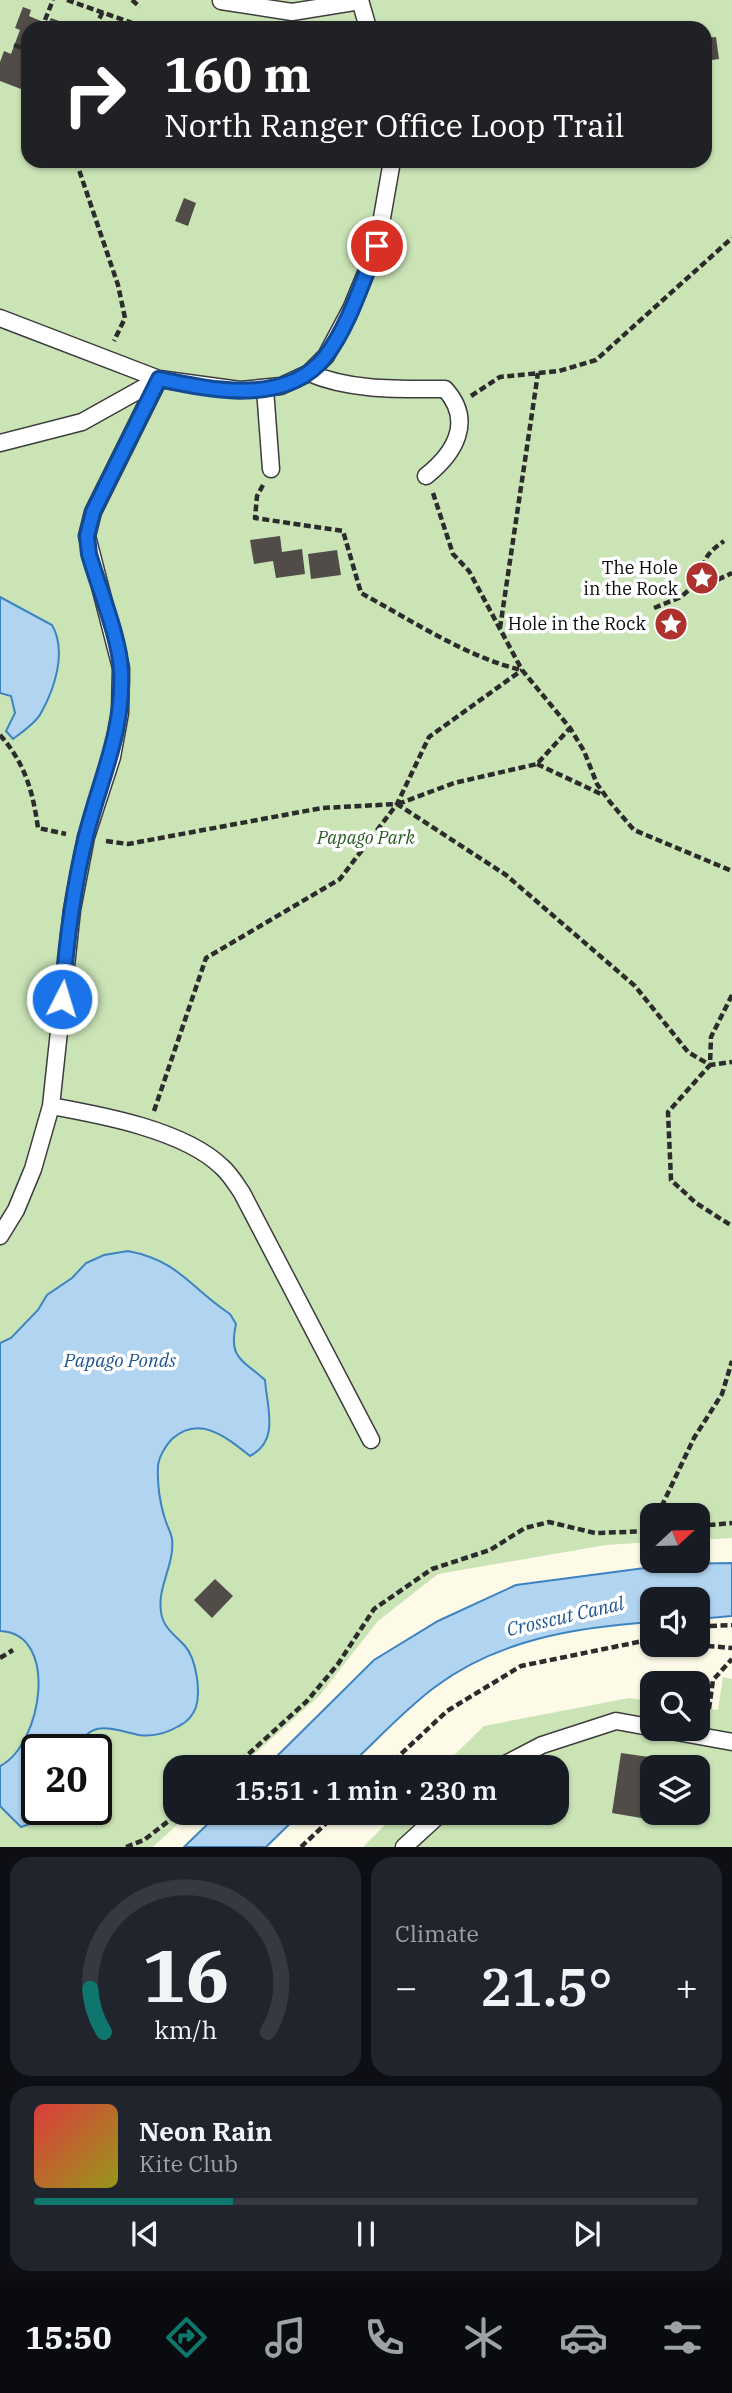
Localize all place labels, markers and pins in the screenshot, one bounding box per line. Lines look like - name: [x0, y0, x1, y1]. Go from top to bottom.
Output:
- pin: [347, 216, 407, 276]
- place label: The Hole in the Rock: [583, 556, 678, 600]
- place icon: The Hole in the Rock: [683, 559, 721, 597]
- place icon: Hole in the Rock: [652, 605, 690, 643]
- place label: Hole in the Rock: [508, 612, 646, 635]

